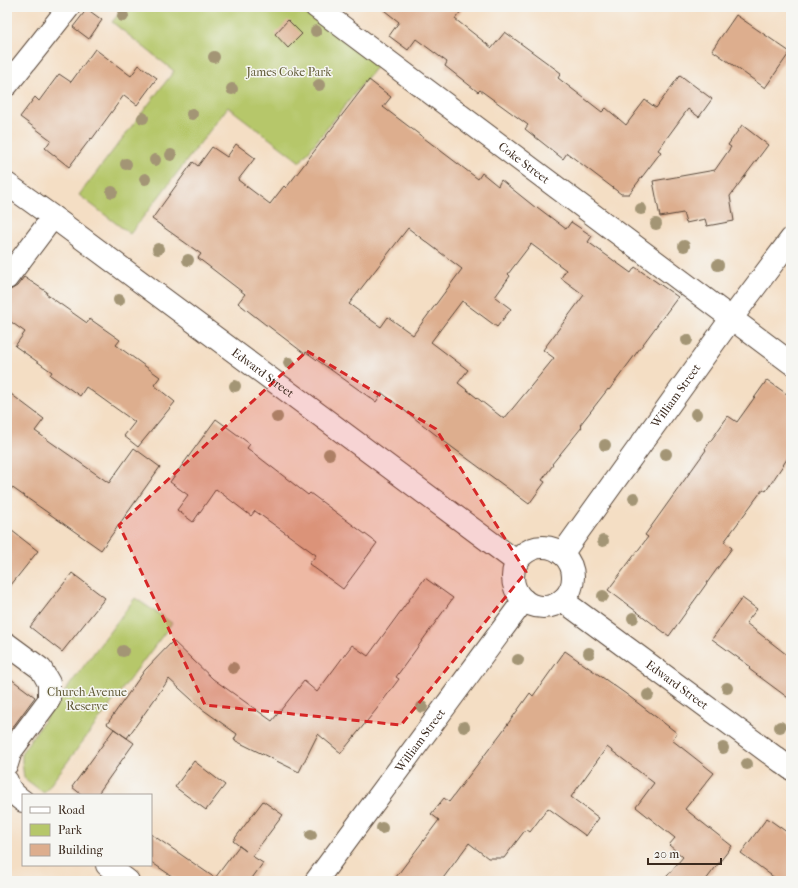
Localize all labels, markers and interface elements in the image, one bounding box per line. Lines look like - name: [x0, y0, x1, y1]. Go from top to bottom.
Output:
- park label: James Coke Park: [245, 65, 332, 79]
- street label: Coke Street: [496, 139, 553, 187]
- street label: Edward Street: [229, 345, 297, 401]
- street label: William Street: [648, 360, 704, 431]
- street label: Edward Street: [643, 657, 712, 713]
- park label: Church Avenue Reserve: [47, 685, 127, 713]
- street label: William Street: [391, 705, 449, 776]
- legend: [22, 794, 152, 866]
- text: Road: [58, 803, 85, 817]
- text: Park: [58, 823, 83, 837]
- scale bar: [648, 840, 721, 866]
- text: Building: [58, 843, 103, 857]
- text: 20 m: [654, 847, 679, 861]

